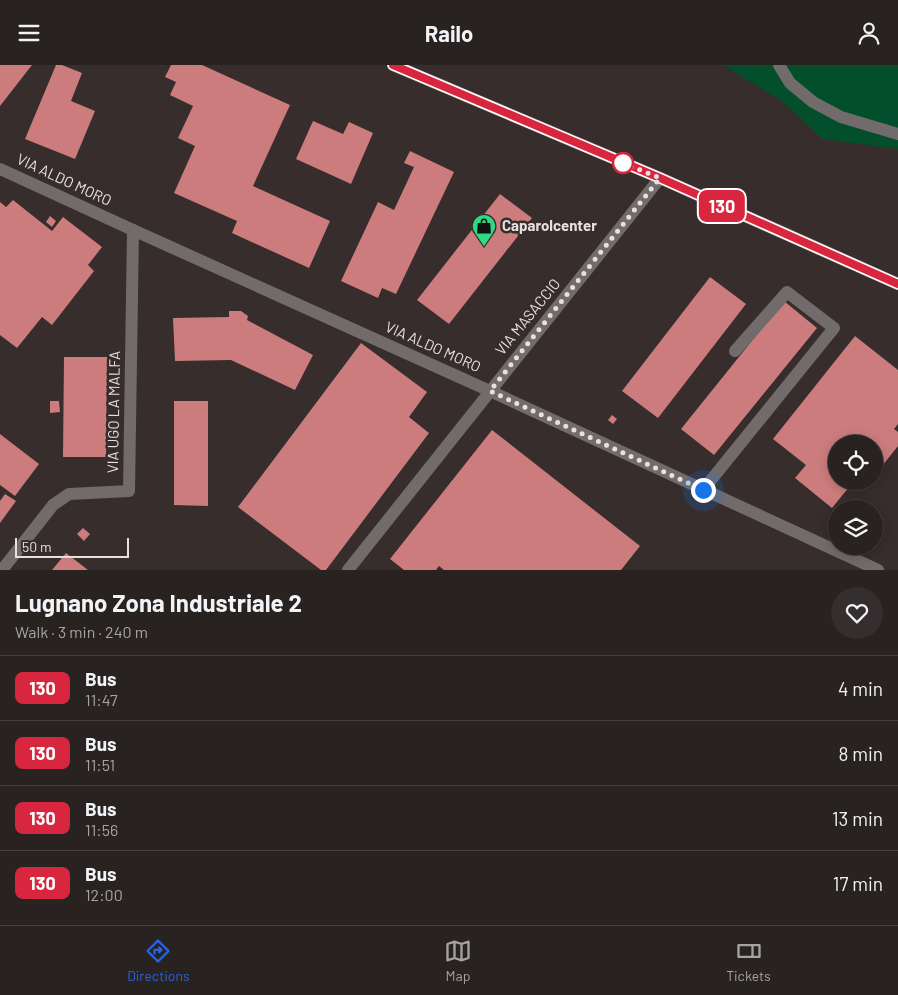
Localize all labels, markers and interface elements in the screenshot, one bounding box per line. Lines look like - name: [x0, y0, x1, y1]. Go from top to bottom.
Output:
- icon: menu: [15, 19, 43, 47]
- icon: person: [855, 19, 883, 47]
- text: Railo: [425, 20, 473, 46]
- street label: VIA ALDO MORO: [14, 149, 115, 209]
- unlabelled marker: [612, 152, 634, 174]
- line badge: 130: [693, 190, 751, 222]
- text: 130: [709, 195, 735, 217]
- shop icon: Caparolcenter: [471, 213, 497, 247]
- place label: Caparolcenter: [502, 216, 597, 234]
- street label: VIA MASACCIO: [491, 274, 564, 358]
- street label: VIA ALDO MORO: [383, 317, 484, 375]
- street label: VIA UGO LA MALFA: [103, 351, 123, 473]
- map controls: [828, 435, 883, 555]
- button: locate: [828, 435, 883, 490]
- your location: [691, 478, 716, 503]
- button: layers: [828, 500, 883, 555]
- scale bar: [15, 535, 129, 558]
- text: 50 m: [22, 538, 51, 555]
- button: heart: [831, 587, 883, 639]
- text: Lugnano Zona Industriale 2: [15, 588, 302, 617]
- text: Walk · 3 min · 240 m: [15, 622, 148, 641]
- text: Bus: [85, 667, 117, 690]
- text: 130: [29, 677, 56, 699]
- text: 4 min: [838, 677, 883, 700]
- text: 11:47: [85, 690, 118, 709]
- text: Bus: [85, 732, 117, 755]
- text: 130: [29, 742, 56, 764]
- text: 8 min: [839, 742, 883, 765]
- text: 11:51: [85, 755, 115, 774]
- text: Bus: [85, 797, 117, 820]
- text: 130: [29, 807, 56, 829]
- text: 13 min: [832, 807, 883, 830]
- text: 11:56: [85, 820, 118, 839]
- text: Bus: [85, 862, 117, 885]
- text: 130: [29, 872, 56, 894]
- text: 17 min: [833, 872, 883, 895]
- text: 12:00: [85, 885, 123, 904]
- tab: Directions: [127, 937, 190, 984]
- tab: Map: [444, 937, 472, 984]
- tab: Tickets: [726, 937, 771, 984]

